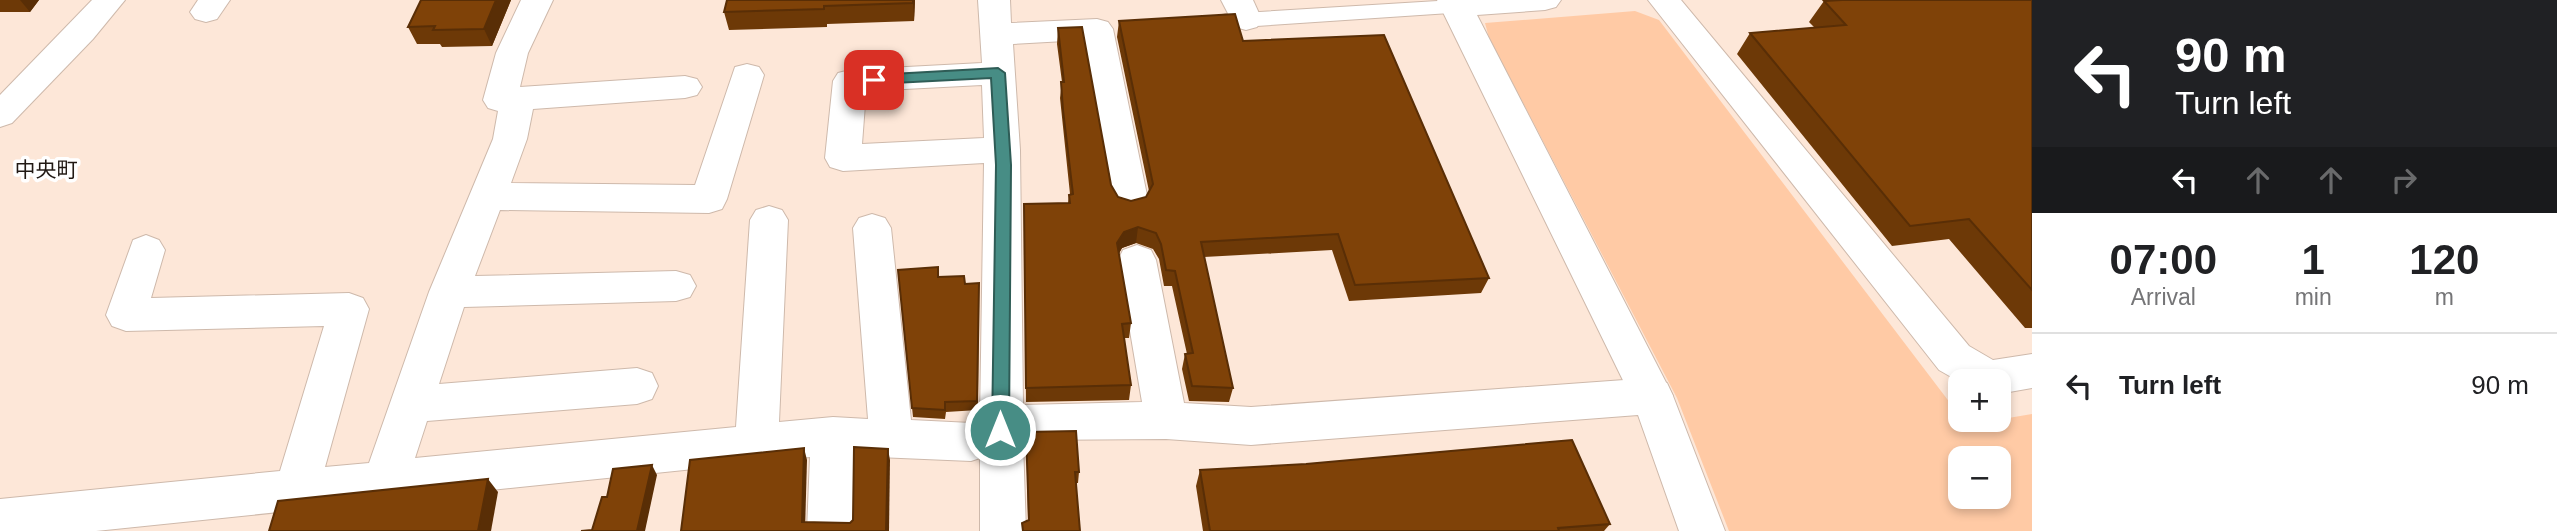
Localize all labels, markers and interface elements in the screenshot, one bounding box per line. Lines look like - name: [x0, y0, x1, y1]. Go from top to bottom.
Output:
- icon: left: [2060, 28, 2151, 119]
- text: 90 m: [2175, 28, 2287, 82]
- pin: [844, 50, 904, 110]
- icon: arrive: [855, 61, 893, 99]
- text: Turn left: [2175, 85, 2291, 121]
- district label: 中央町: [15, 158, 78, 181]
- icon: left: [2166, 161, 2204, 199]
- icon: ahead: [2239, 161, 2277, 199]
- icon: ahead: [2312, 161, 2350, 199]
- icon: right: [2385, 161, 2423, 199]
- text: 07:00: [2110, 236, 2217, 283]
- text: 1: [2301, 236, 2325, 283]
- text: 120: [2409, 236, 2479, 283]
- text: Arrival: [2131, 284, 2196, 310]
- text: min: [2295, 284, 2332, 310]
- text: m: [2435, 284, 2454, 310]
- icon: left: [2060, 367, 2098, 405]
- map controls: [1948, 369, 2011, 509]
- button: +: [1948, 369, 2011, 432]
- text: Turn left: [2119, 370, 2221, 400]
- text: 90 m: [2471, 370, 2529, 400]
- position arrow: [963, 393, 1037, 467]
- button: −: [1948, 446, 2011, 509]

